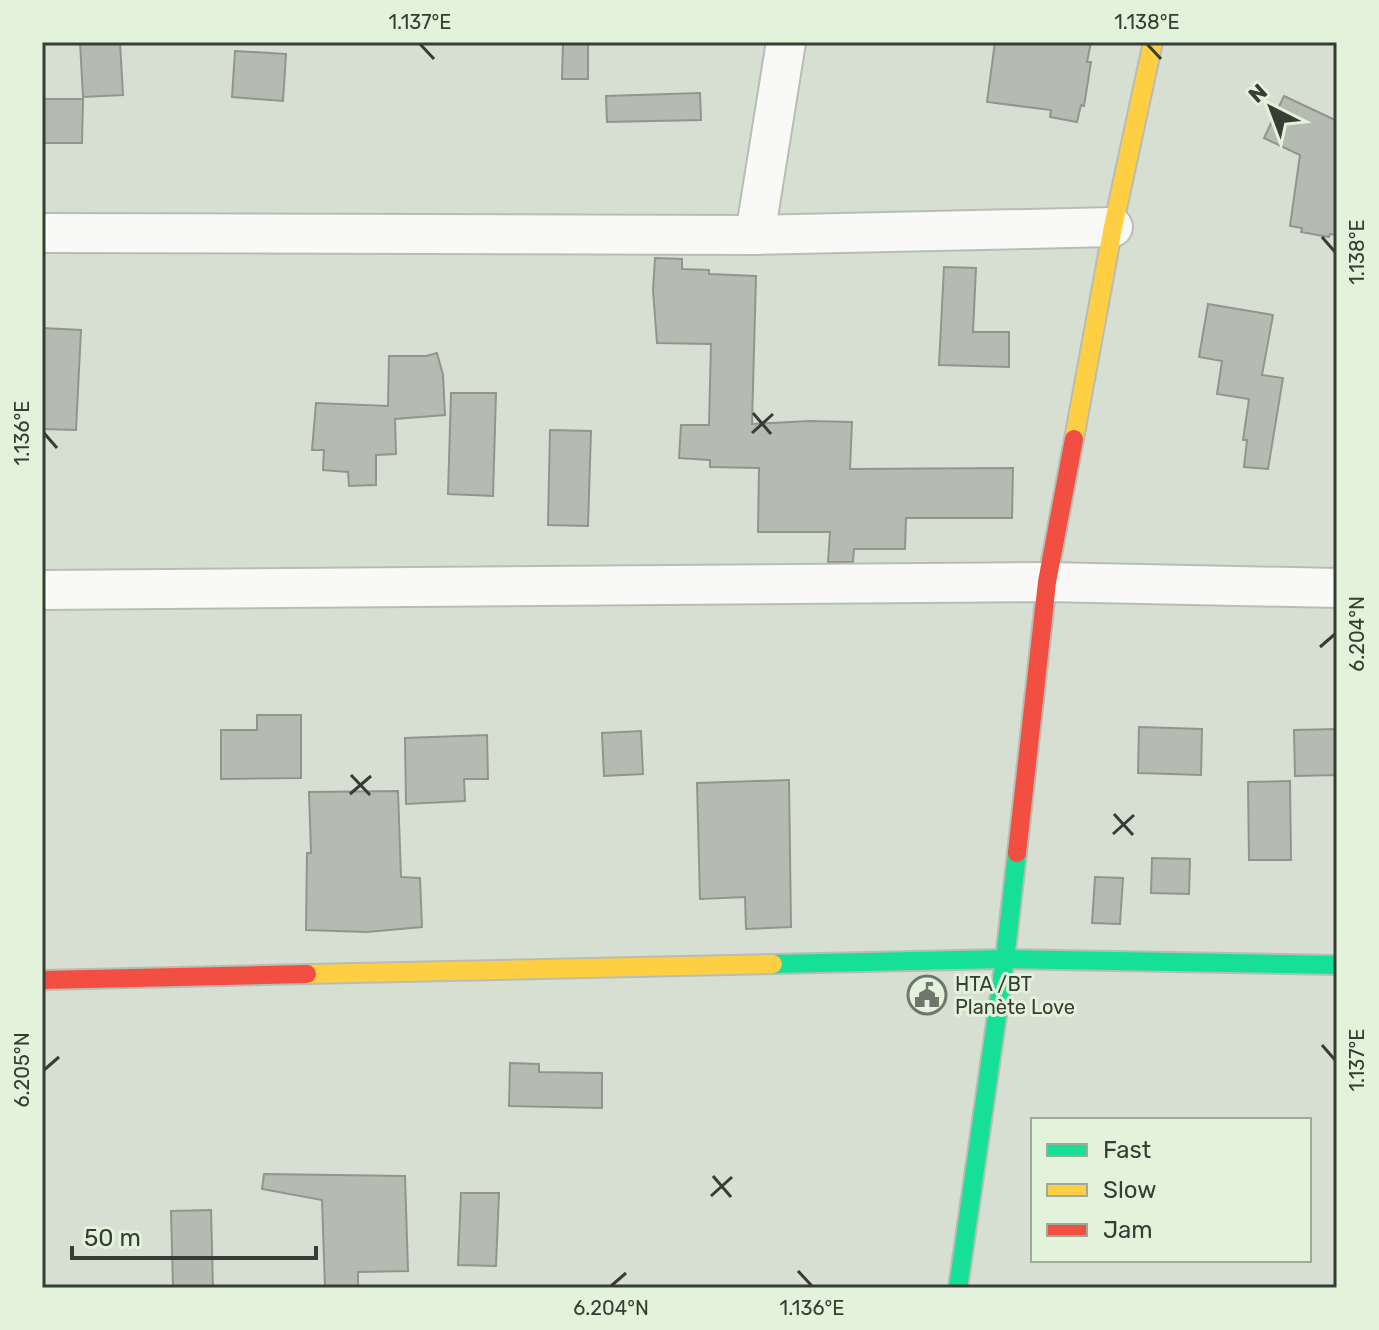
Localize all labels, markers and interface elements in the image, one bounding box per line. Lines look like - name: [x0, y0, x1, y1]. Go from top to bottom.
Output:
- text: 1.137°E: [389, 10, 451, 34]
- text: 1.138°E: [1114, 10, 1180, 34]
- north arrow: [1231, 68, 1311, 148]
- text: N: [1243, 78, 1273, 109]
- text: 1.138°E: [1345, 219, 1369, 285]
- text: 1.136°E: [10, 401, 34, 465]
- text: 6.204°N: [1345, 596, 1369, 672]
- place label: HTA /BT Planète Love: [955, 972, 1075, 1019]
- public building icon: HTA /BT Planète Love: [906, 974, 948, 1016]
- text: 1.137°E: [1345, 1029, 1369, 1091]
- text: 6.205°N: [10, 1032, 34, 1108]
- legend: [1031, 1118, 1311, 1262]
- text: Fast: [1103, 1136, 1151, 1164]
- text: Slow: [1103, 1176, 1156, 1204]
- scale bar: [72, 1210, 316, 1260]
- text: Jam: [1103, 1216, 1153, 1244]
- text: 50 m: [84, 1224, 141, 1252]
- text: 6.204°N: [573, 1296, 649, 1320]
- text: 1.136°E: [780, 1296, 844, 1320]

